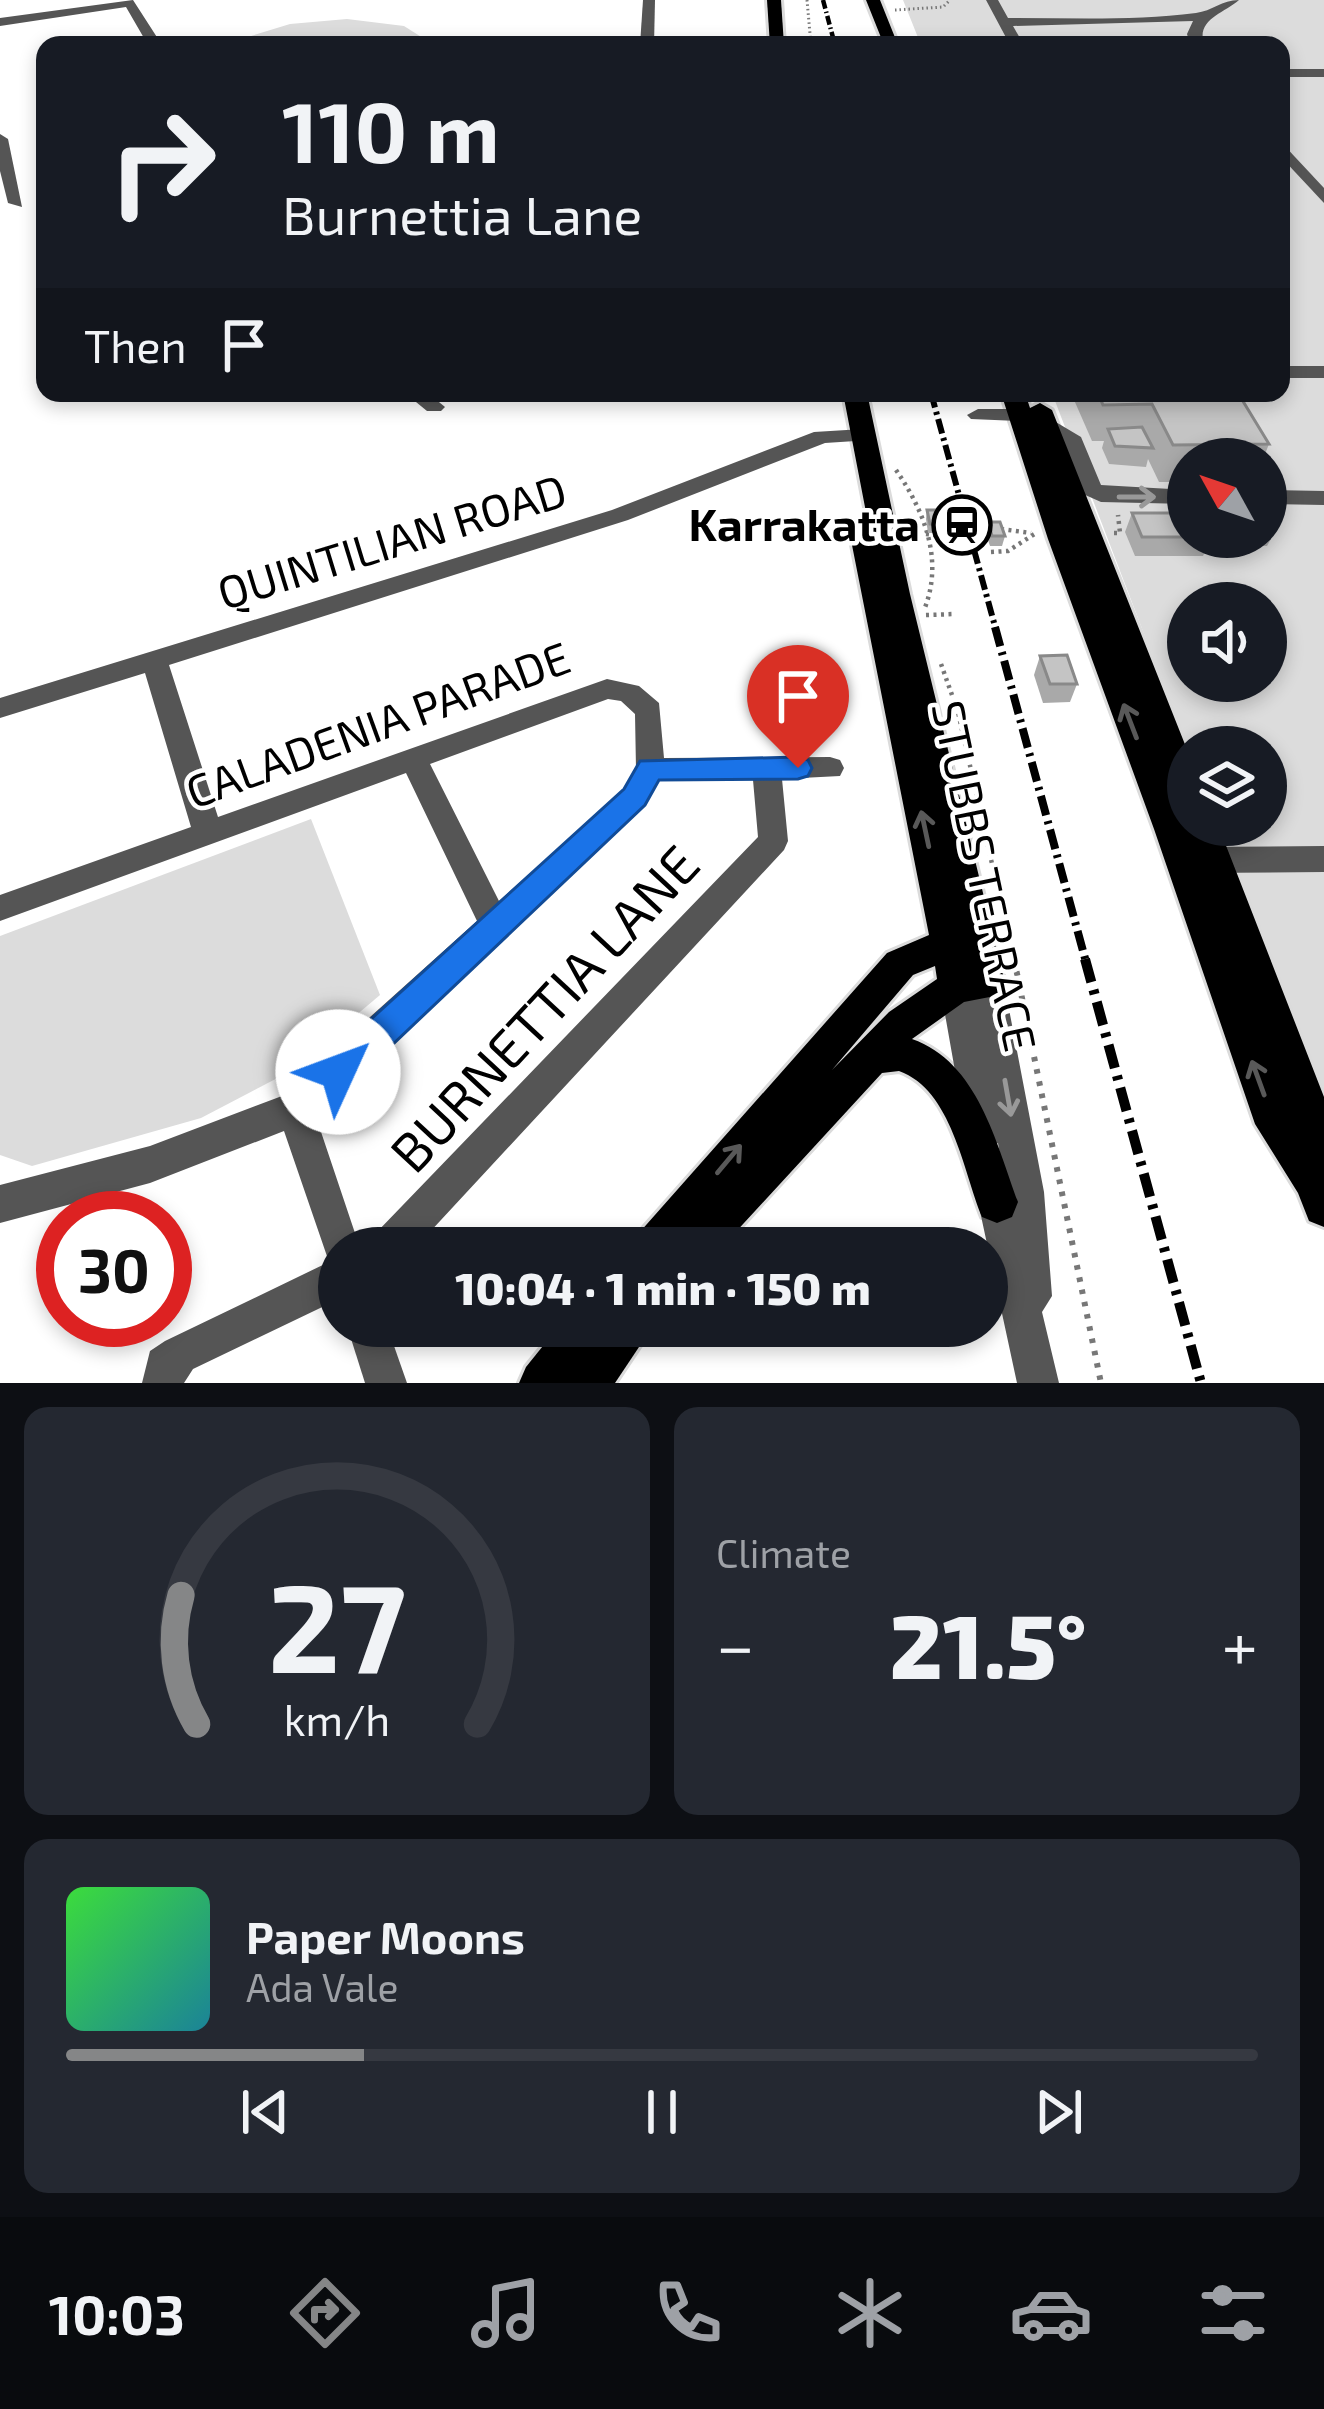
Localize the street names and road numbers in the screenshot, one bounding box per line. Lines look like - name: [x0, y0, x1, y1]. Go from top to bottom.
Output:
- street label: QUINTILIAN ROAD: [211, 461, 573, 620]
- street label: CALADENIA PARADE: [178, 629, 576, 818]
- street label: STUBBS TERRACE: [922, 695, 1049, 1056]
- street label: BURNETTIA LANE: [375, 831, 711, 1184]

